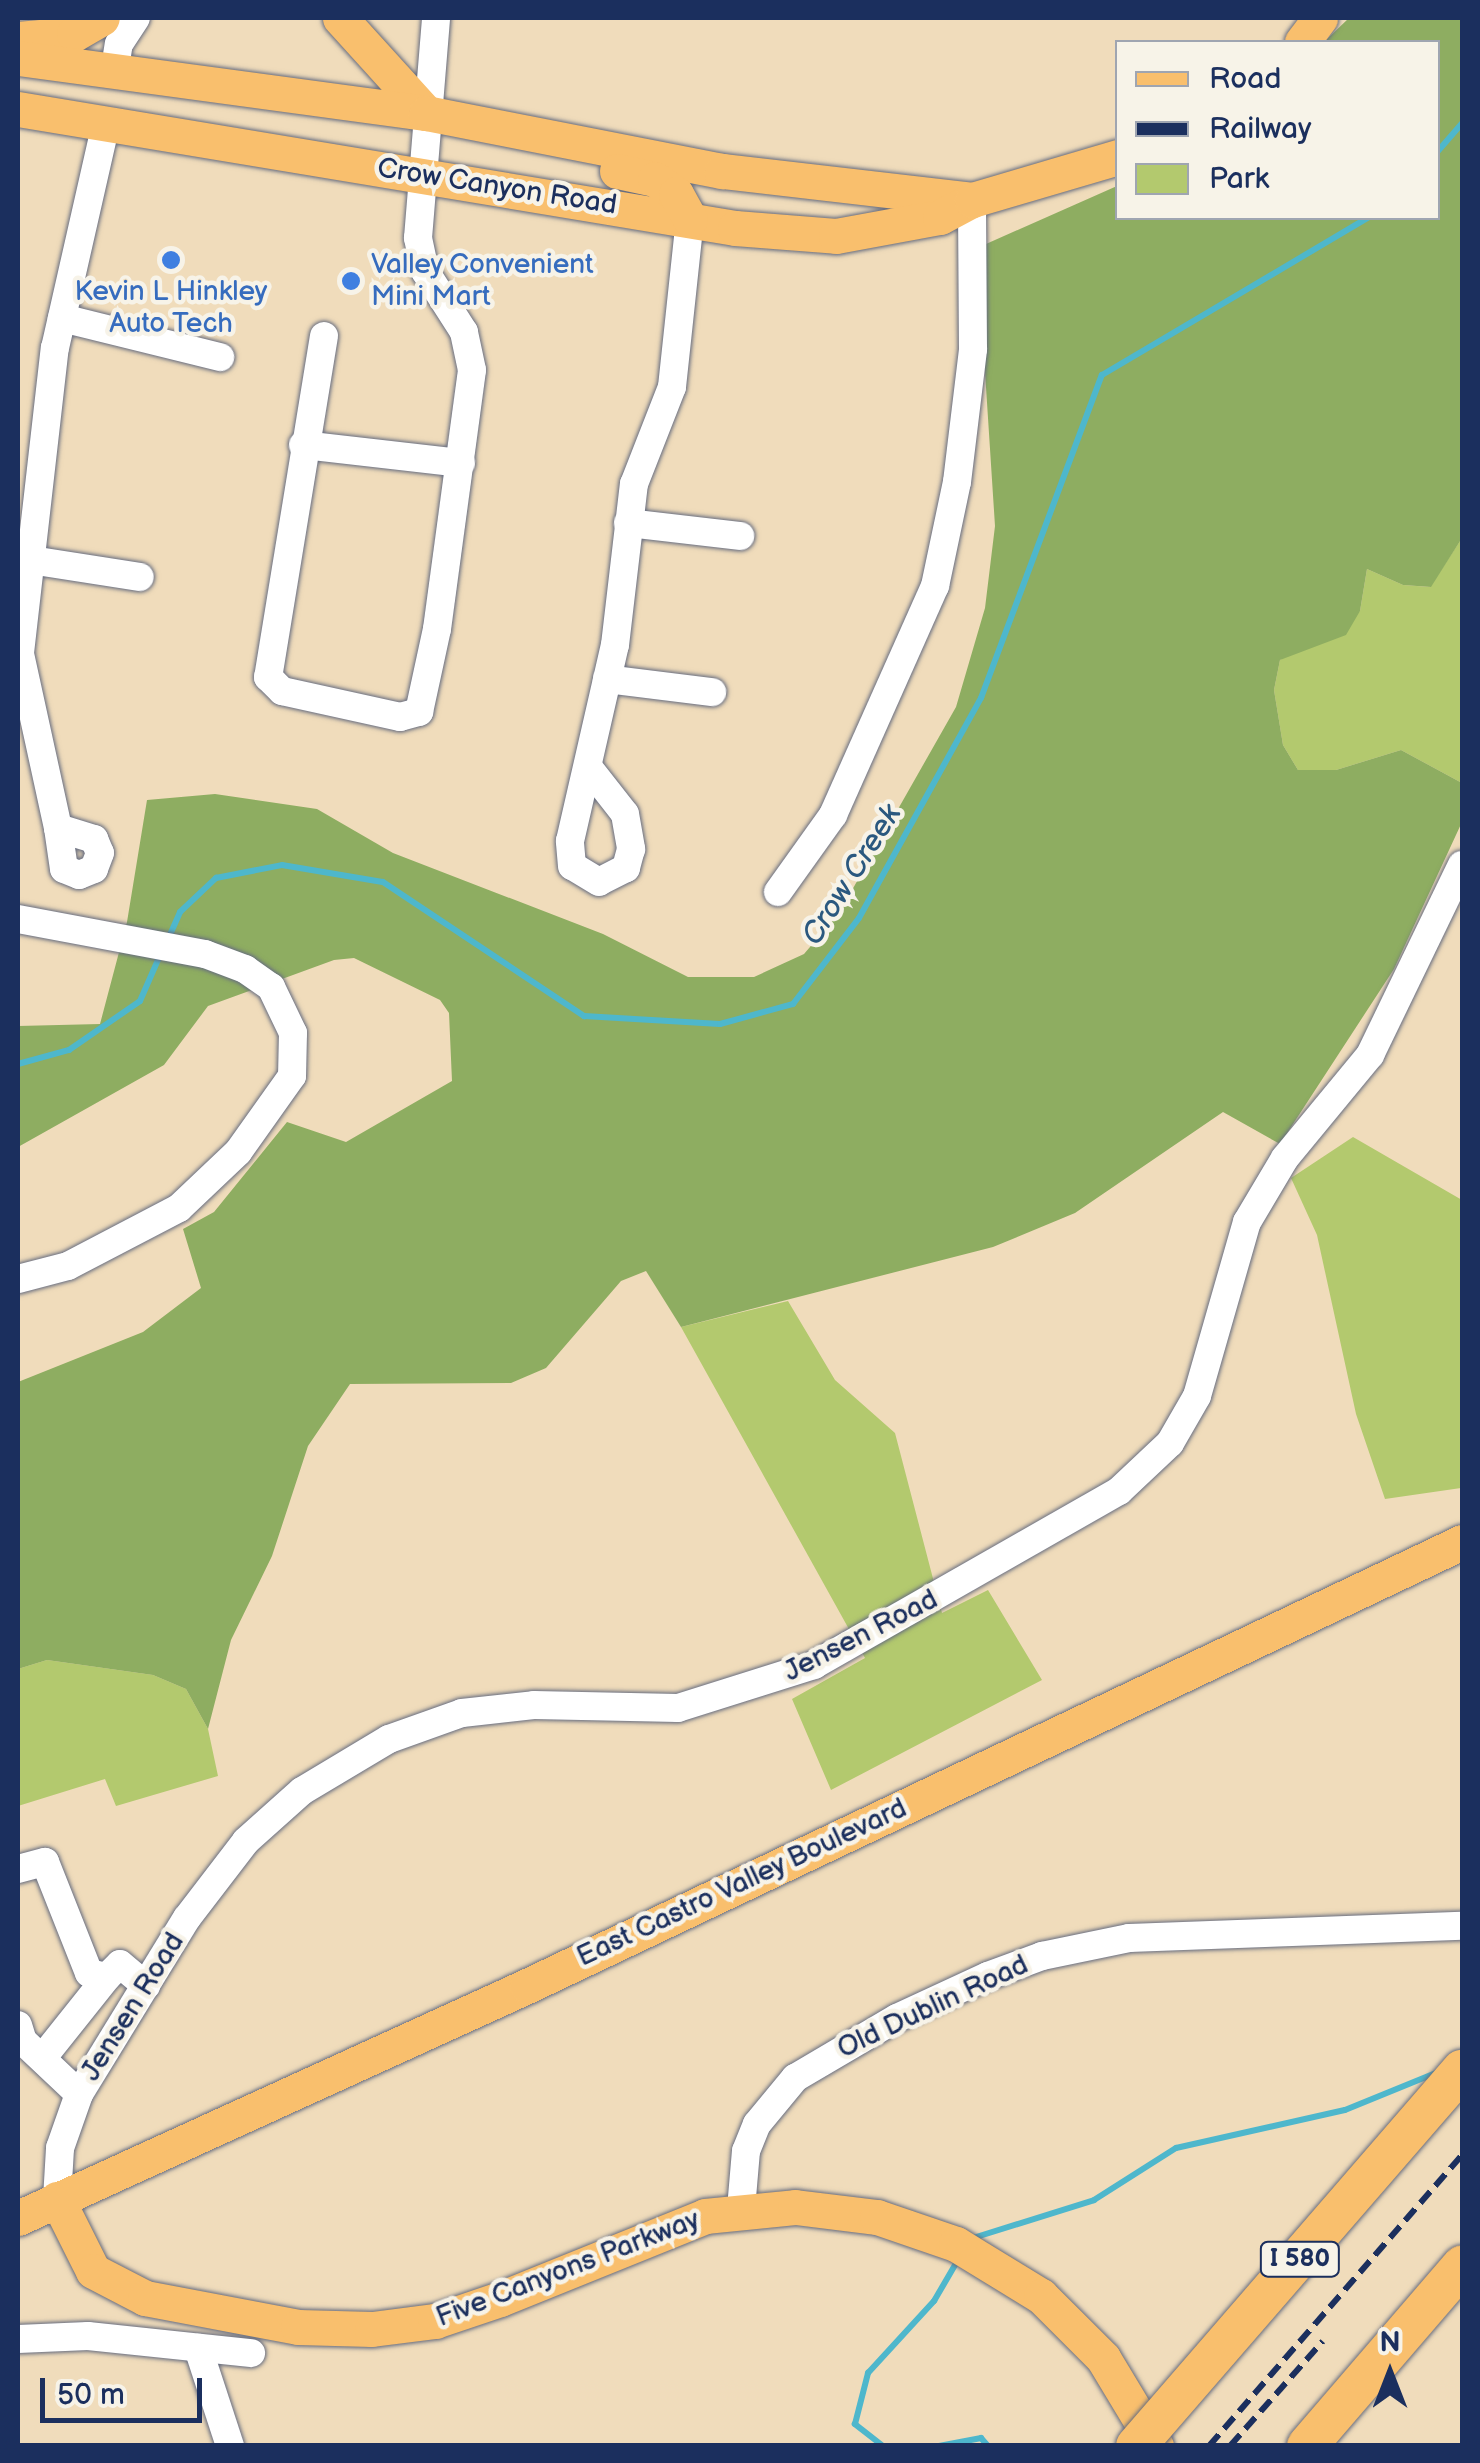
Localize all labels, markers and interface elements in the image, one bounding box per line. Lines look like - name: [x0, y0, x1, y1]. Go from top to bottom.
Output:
- legend: [1115, 40, 1440, 220]
- text: Road: [1209, 61, 1282, 97]
- text: Railway: [1209, 111, 1311, 147]
- street label: Crow Canyon Road: [375, 151, 619, 223]
- text: Park: [1209, 161, 1269, 197]
- place label: Valley Convenient Mini Mart: [371, 248, 595, 314]
- marker: Kevin L Hinkley Auto Tech: [160, 249, 182, 271]
- marker: Valley Convenient Mini Mart: [340, 270, 362, 292]
- place label: Kevin L Hinkley Auto Tech: [75, 275, 267, 341]
- water label: Crow Creek: [795, 798, 909, 952]
- street label: Jensen Road: [779, 1583, 943, 1689]
- street label: East Castro Valley Boulevard: [570, 1791, 914, 1975]
- street label: Jensen Road: [74, 1927, 192, 2087]
- street label: Old Dublin Road: [832, 1948, 1034, 2066]
- street label: Five Canyons Parkway: [432, 2203, 704, 2335]
- road number: I 580: [1258, 2239, 1342, 2279]
- north arrow: [1340, 2323, 1440, 2423]
- text: N: [1379, 2326, 1401, 2359]
- scale bar: [45, 2358, 208, 2420]
- text: 50 m: [57, 2377, 125, 2413]

